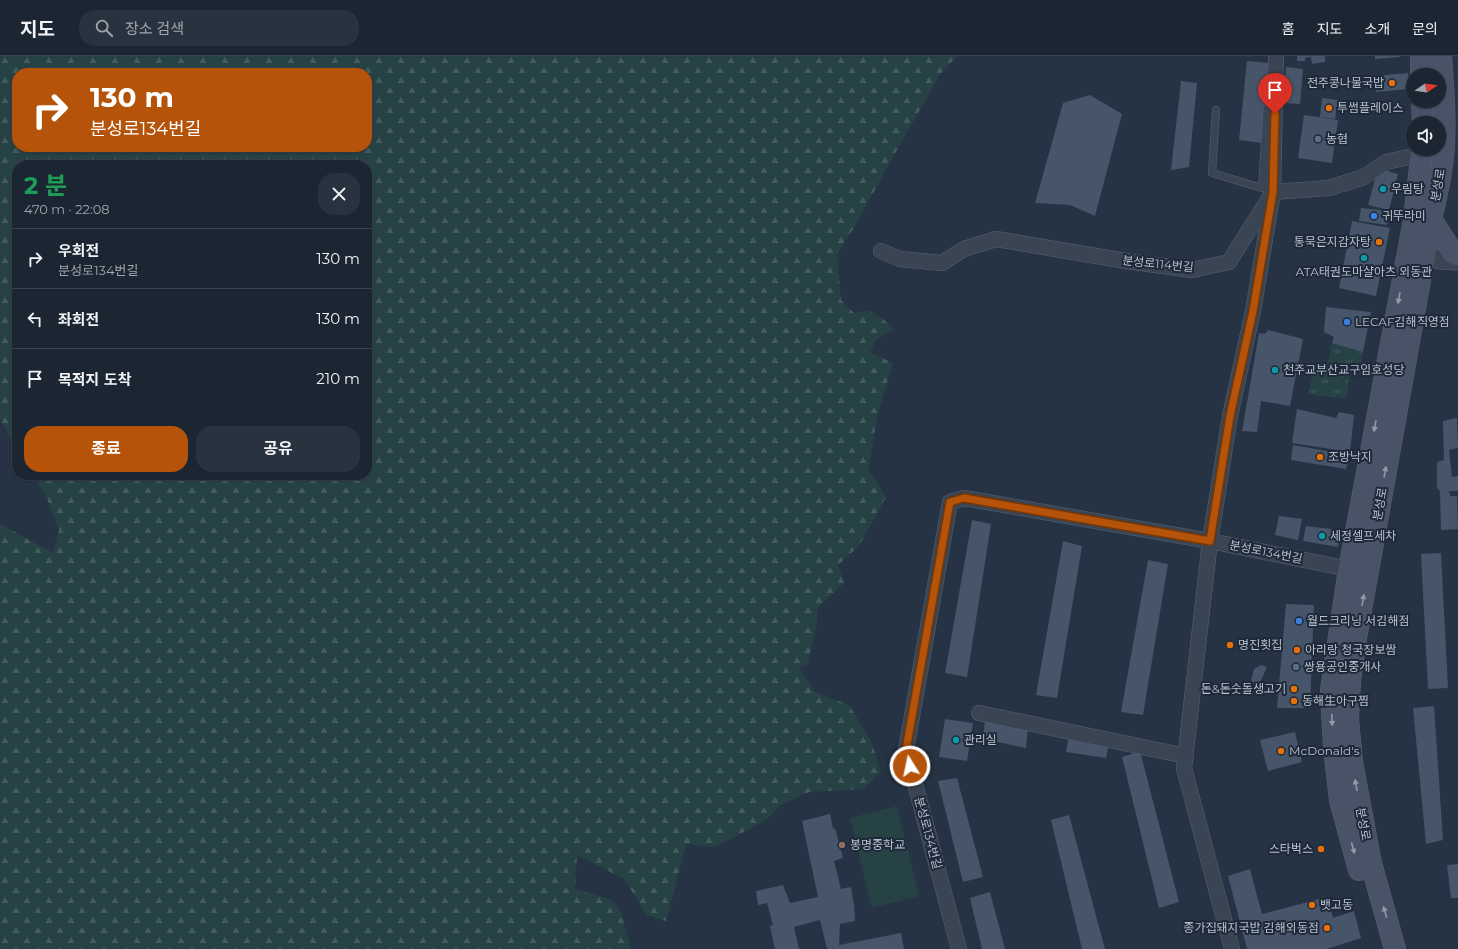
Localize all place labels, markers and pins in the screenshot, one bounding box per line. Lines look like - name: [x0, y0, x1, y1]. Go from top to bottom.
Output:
- pin: [1258, 73, 1292, 114]
- place label: 전주콩나물국밥: [1307, 75, 1384, 90]
- marker: 전주콩나물국밥: [1387, 78, 1397, 88]
- place label: 투썸플레이스: [1337, 100, 1403, 115]
- marker: 투썸플레이스: [1324, 103, 1334, 113]
- place label: 농협: [1326, 131, 1348, 146]
- marker: 농협: [1313, 134, 1323, 144]
- place label: 우림탕: [1391, 181, 1424, 196]
- marker: 우림탕: [1378, 184, 1388, 194]
- place label: 귀뚜라미: [1382, 208, 1426, 223]
- marker: 귀뚜라미: [1369, 211, 1379, 221]
- place label: 통묵은지감자탕: [1294, 234, 1371, 249]
- marker: 통묵은지감자탕: [1374, 237, 1384, 247]
- marker: ATA태권도마샬아츠 외동관: [1359, 253, 1369, 263]
- place label: ATA태권도마샬아츠 외동관: [1296, 264, 1432, 279]
- place label: LECAF김해직영점: [1355, 314, 1450, 329]
- marker: LECAF김해직영점: [1342, 317, 1352, 327]
- place label: 천주교부산교구임호성당: [1283, 362, 1404, 377]
- marker: 천주교부산교구임호성당: [1270, 365, 1280, 375]
- place label: 조방낙지: [1328, 449, 1372, 464]
- marker: 조방낙지: [1315, 452, 1325, 462]
- place label: 세정셀프세차: [1330, 528, 1396, 543]
- marker: 세정셀프세차: [1317, 531, 1327, 541]
- place label: 월드크리닝 서김해점: [1307, 613, 1410, 628]
- marker: 월드크리닝 서김해점: [1294, 616, 1304, 626]
- place label: 명진횟집: [1238, 637, 1282, 652]
- marker: 명진횟집: [1225, 640, 1235, 650]
- place label: 아리랑 청국장보쌈: [1305, 642, 1396, 657]
- marker: 아리랑 청국장보쌈: [1292, 645, 1302, 655]
- place label: 쌍용공인중개사: [1304, 659, 1381, 674]
- marker: 쌍용공인중개사: [1291, 662, 1301, 672]
- place label: 돈&돈숫돌생고기: [1201, 681, 1286, 696]
- marker: 돈&돈숫돌생고기: [1289, 684, 1299, 694]
- place label: 동해生아구찜: [1302, 693, 1369, 708]
- marker: 동해生아구찜: [1289, 696, 1299, 706]
- place label: 관리실: [964, 732, 997, 747]
- marker: 관리실: [951, 735, 961, 745]
- place label: McDonald's: [1289, 743, 1360, 758]
- marker: McDonald's: [1276, 746, 1286, 756]
- place label: 봉명중학교: [850, 837, 905, 852]
- marker: 봉명중학교: [837, 840, 847, 850]
- place label: 스타벅스: [1269, 841, 1313, 856]
- marker: 스타벅스: [1316, 844, 1326, 854]
- place label: 뱃고동: [1320, 897, 1353, 912]
- marker: 뱃고동: [1307, 900, 1317, 910]
- place label: 종가집돼지국밥 김해외동점: [1183, 920, 1319, 935]
- marker: 종가집돼지국밥 김해외동점: [1322, 923, 1332, 933]

